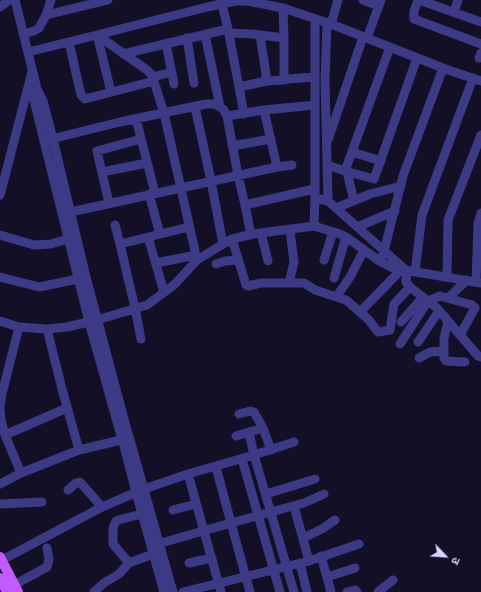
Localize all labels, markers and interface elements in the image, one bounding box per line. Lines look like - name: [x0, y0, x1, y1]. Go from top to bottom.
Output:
- north arrow: [425, 536, 465, 576]
- text: उ: [448, 555, 464, 567]

